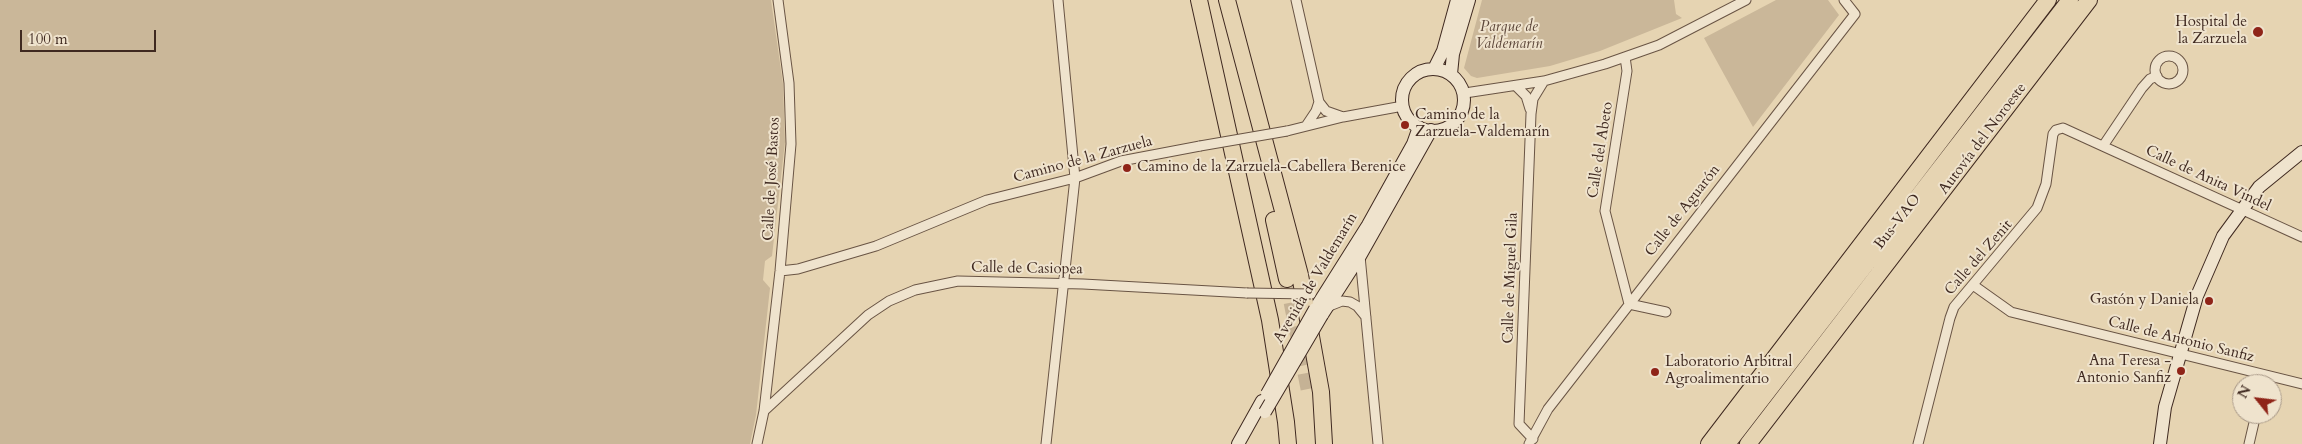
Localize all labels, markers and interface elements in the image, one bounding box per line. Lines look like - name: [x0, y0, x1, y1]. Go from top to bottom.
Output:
- place label: Hospital de la Zarzuela: [2175, 14, 2247, 49]
- park label: Parque de Valdemarín: [1476, 19, 1542, 54]
- scale bar: [22, 20, 159, 52]
- marker: Hospital de la Zarzuela: [2251, 25, 2265, 39]
- text: 100 m: [28, 29, 68, 49]
- street label: Autovía del Noroeste: [1935, 80, 2031, 198]
- street label: Calle del Abeto: [1584, 100, 1618, 200]
- place label: Camino de la Zarzuela-Valdemarín: [1415, 107, 1550, 142]
- street label: Calle de José Bastos: [760, 117, 784, 241]
- marker: Camino de la Zarzuela-Valdemarín: [1399, 119, 1411, 131]
- street label: Camino de la Zarzuela: [1011, 133, 1155, 187]
- street label: Calle de Anita Vindel: [2142, 142, 2274, 216]
- place label: Camino de la Zarzuela-Cabellera Berenice: [1137, 159, 1406, 177]
- marker: Camino de la Zarzuela-Cabellera Berenice: [1121, 162, 1133, 174]
- street label: Calle de Aguarón: [1642, 162, 1724, 260]
- street label: Bus-VAO: [1871, 191, 1925, 253]
- street label: Avenida de Valdemarín: [1270, 210, 1362, 346]
- street label: Calle de Miguel Gila: [1500, 212, 1522, 344]
- street label: Calle del Zenit: [1941, 217, 2017, 299]
- street label: Calle de Casiopea: [971, 259, 1083, 279]
- place label: Gastón y Daniela: [2090, 292, 2199, 310]
- marker: Gastón y Daniela: [2203, 295, 2215, 307]
- street label: Calle de Antonio Sanfiz: [2106, 313, 2256, 367]
- place label: Ana Teresa - Antonio Sanfiz: [2076, 353, 2171, 388]
- place label: Laboratorio Arbitral Agroalimentario: [1665, 354, 1792, 389]
- marker: Ana Teresa - Antonio Sanfiz: [2175, 365, 2187, 377]
- marker: Laboratorio Arbitral Agroalimentario: [1649, 366, 1661, 378]
- north arrow: [2232, 374, 2282, 424]
- text: N: [2233, 382, 2256, 402]

